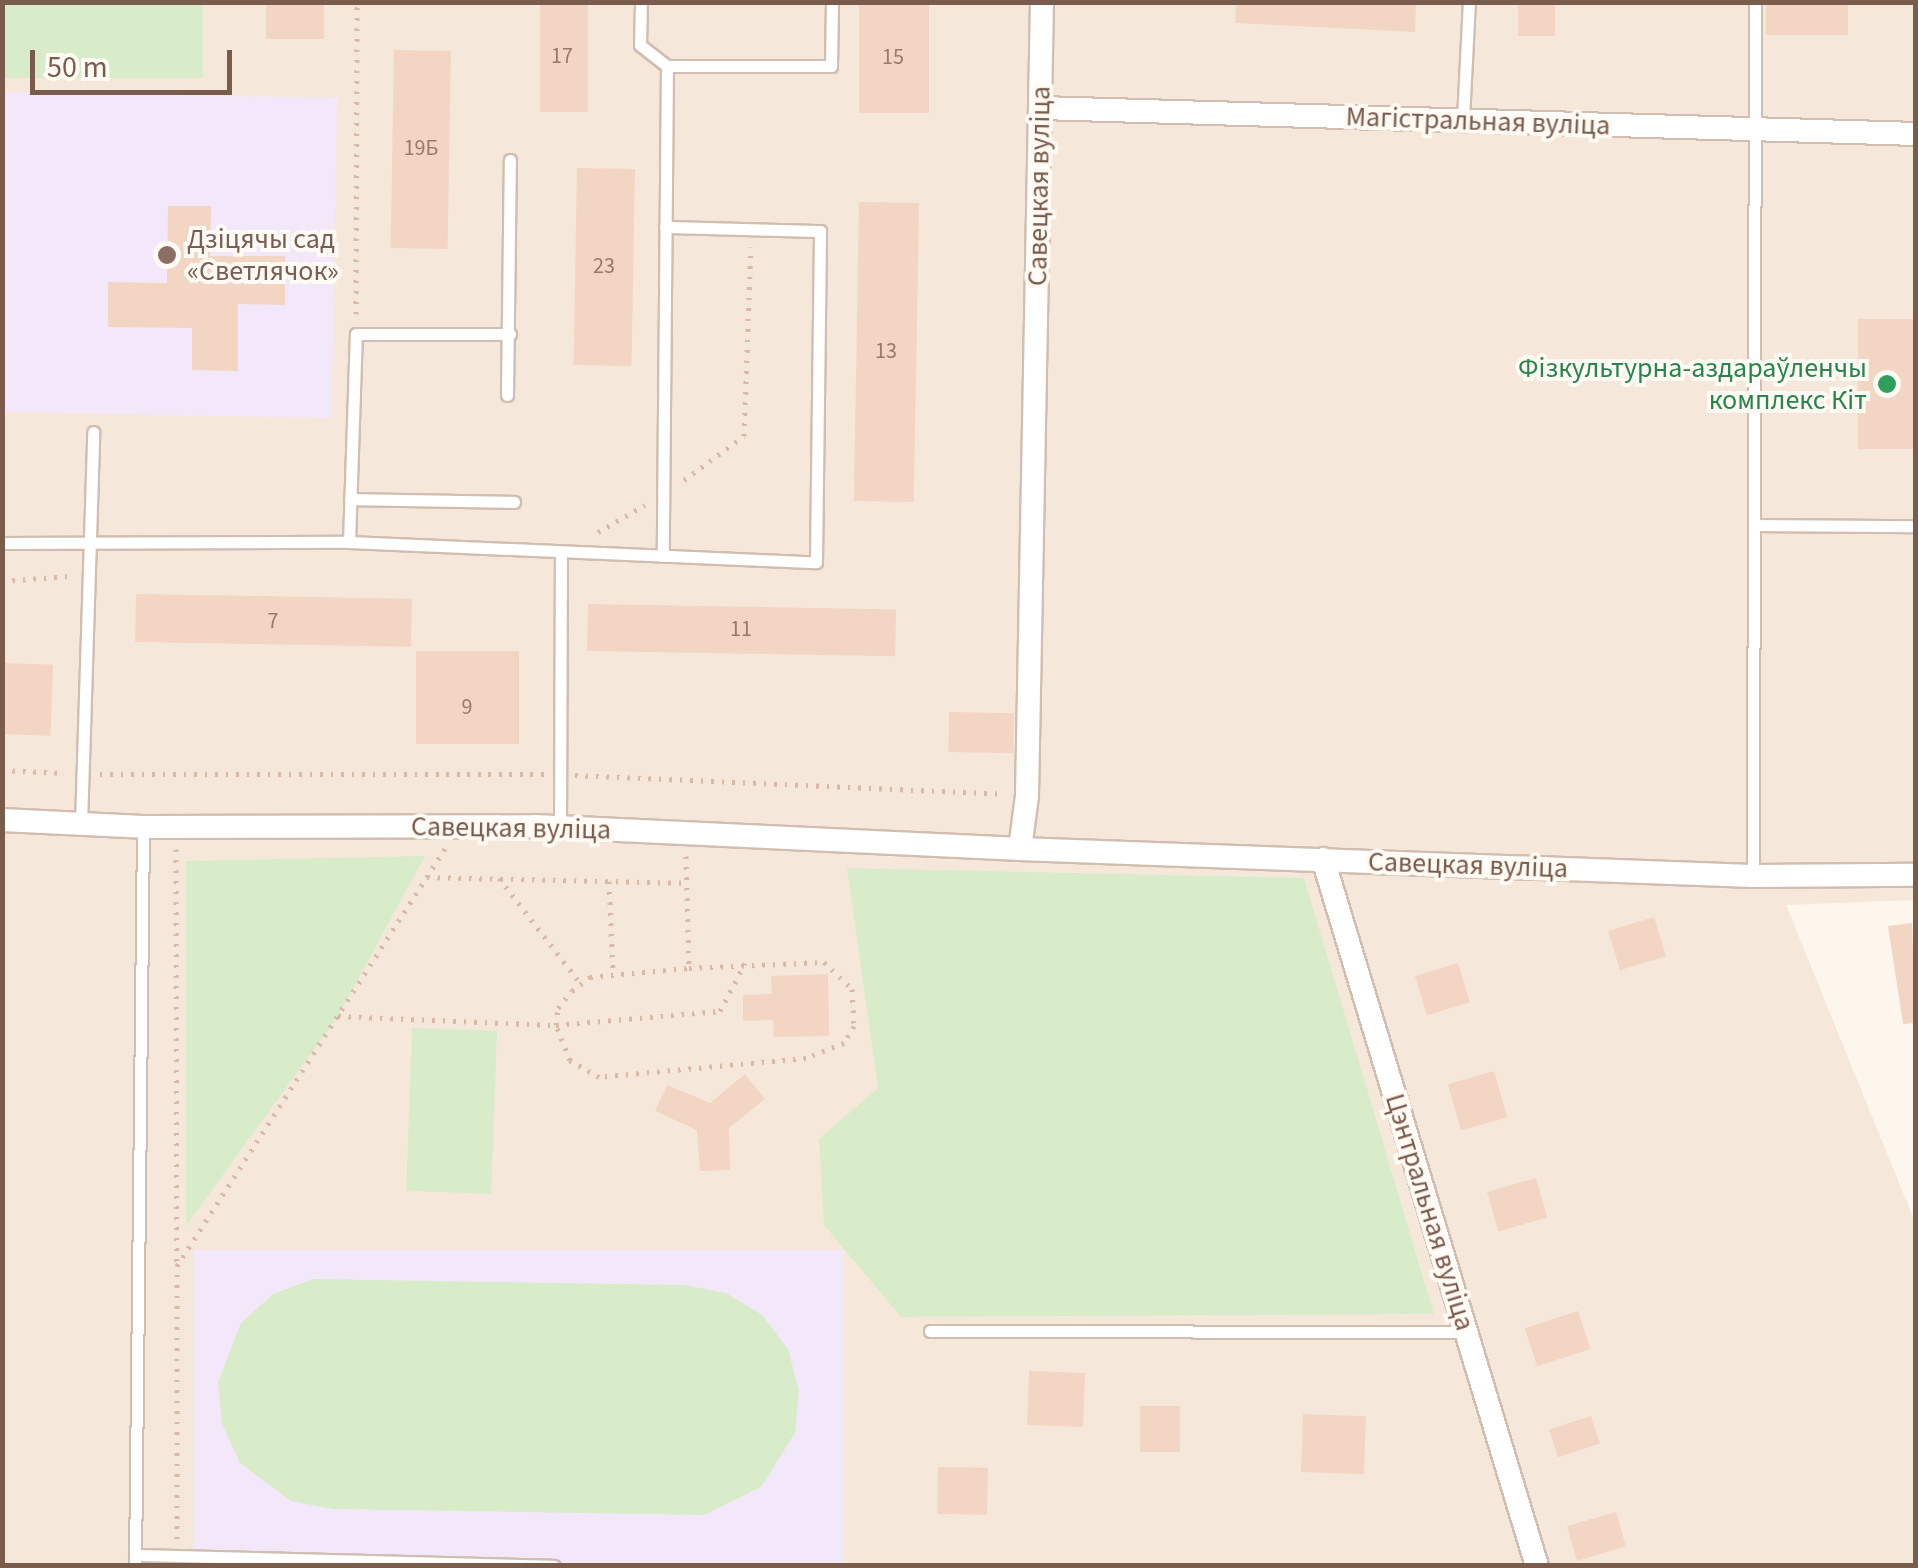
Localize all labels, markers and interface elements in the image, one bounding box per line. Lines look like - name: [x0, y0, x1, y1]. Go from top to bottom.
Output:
- scale bar: [35, 30, 238, 92]
- house number: 17: [551, 44, 573, 70]
- house number: 15: [882, 45, 904, 71]
- text: 50 m: [47, 46, 108, 89]
- street label: Савецкая вуліца: [1020, 86, 1058, 286]
- street label: Магістральная вуліца: [1345, 100, 1611, 142]
- house number: 19Б: [404, 136, 438, 162]
- place label: Дзіцячы сад «Светлячок»: [187, 222, 339, 288]
- marker: Дзіцячы сад «Светлячок»: [156, 244, 178, 266]
- house number: 23: [593, 254, 615, 280]
- house number: 13: [875, 339, 897, 365]
- place label: Фізкультурна-аздараўленчы комплекс Кіт: [1518, 351, 1867, 417]
- marker: Фізкультурна-аздараўленчы комплекс Кіт: [1876, 373, 1898, 395]
- house number: 7: [268, 609, 278, 635]
- house number: 11: [730, 617, 752, 643]
- house number: 9: [462, 695, 472, 721]
- street label: Савецкая вуліца: [411, 809, 611, 847]
- street label: Савецкая вуліца: [1367, 845, 1569, 885]
- street label: Цэнтральная вуліца: [1378, 1090, 1482, 1334]

